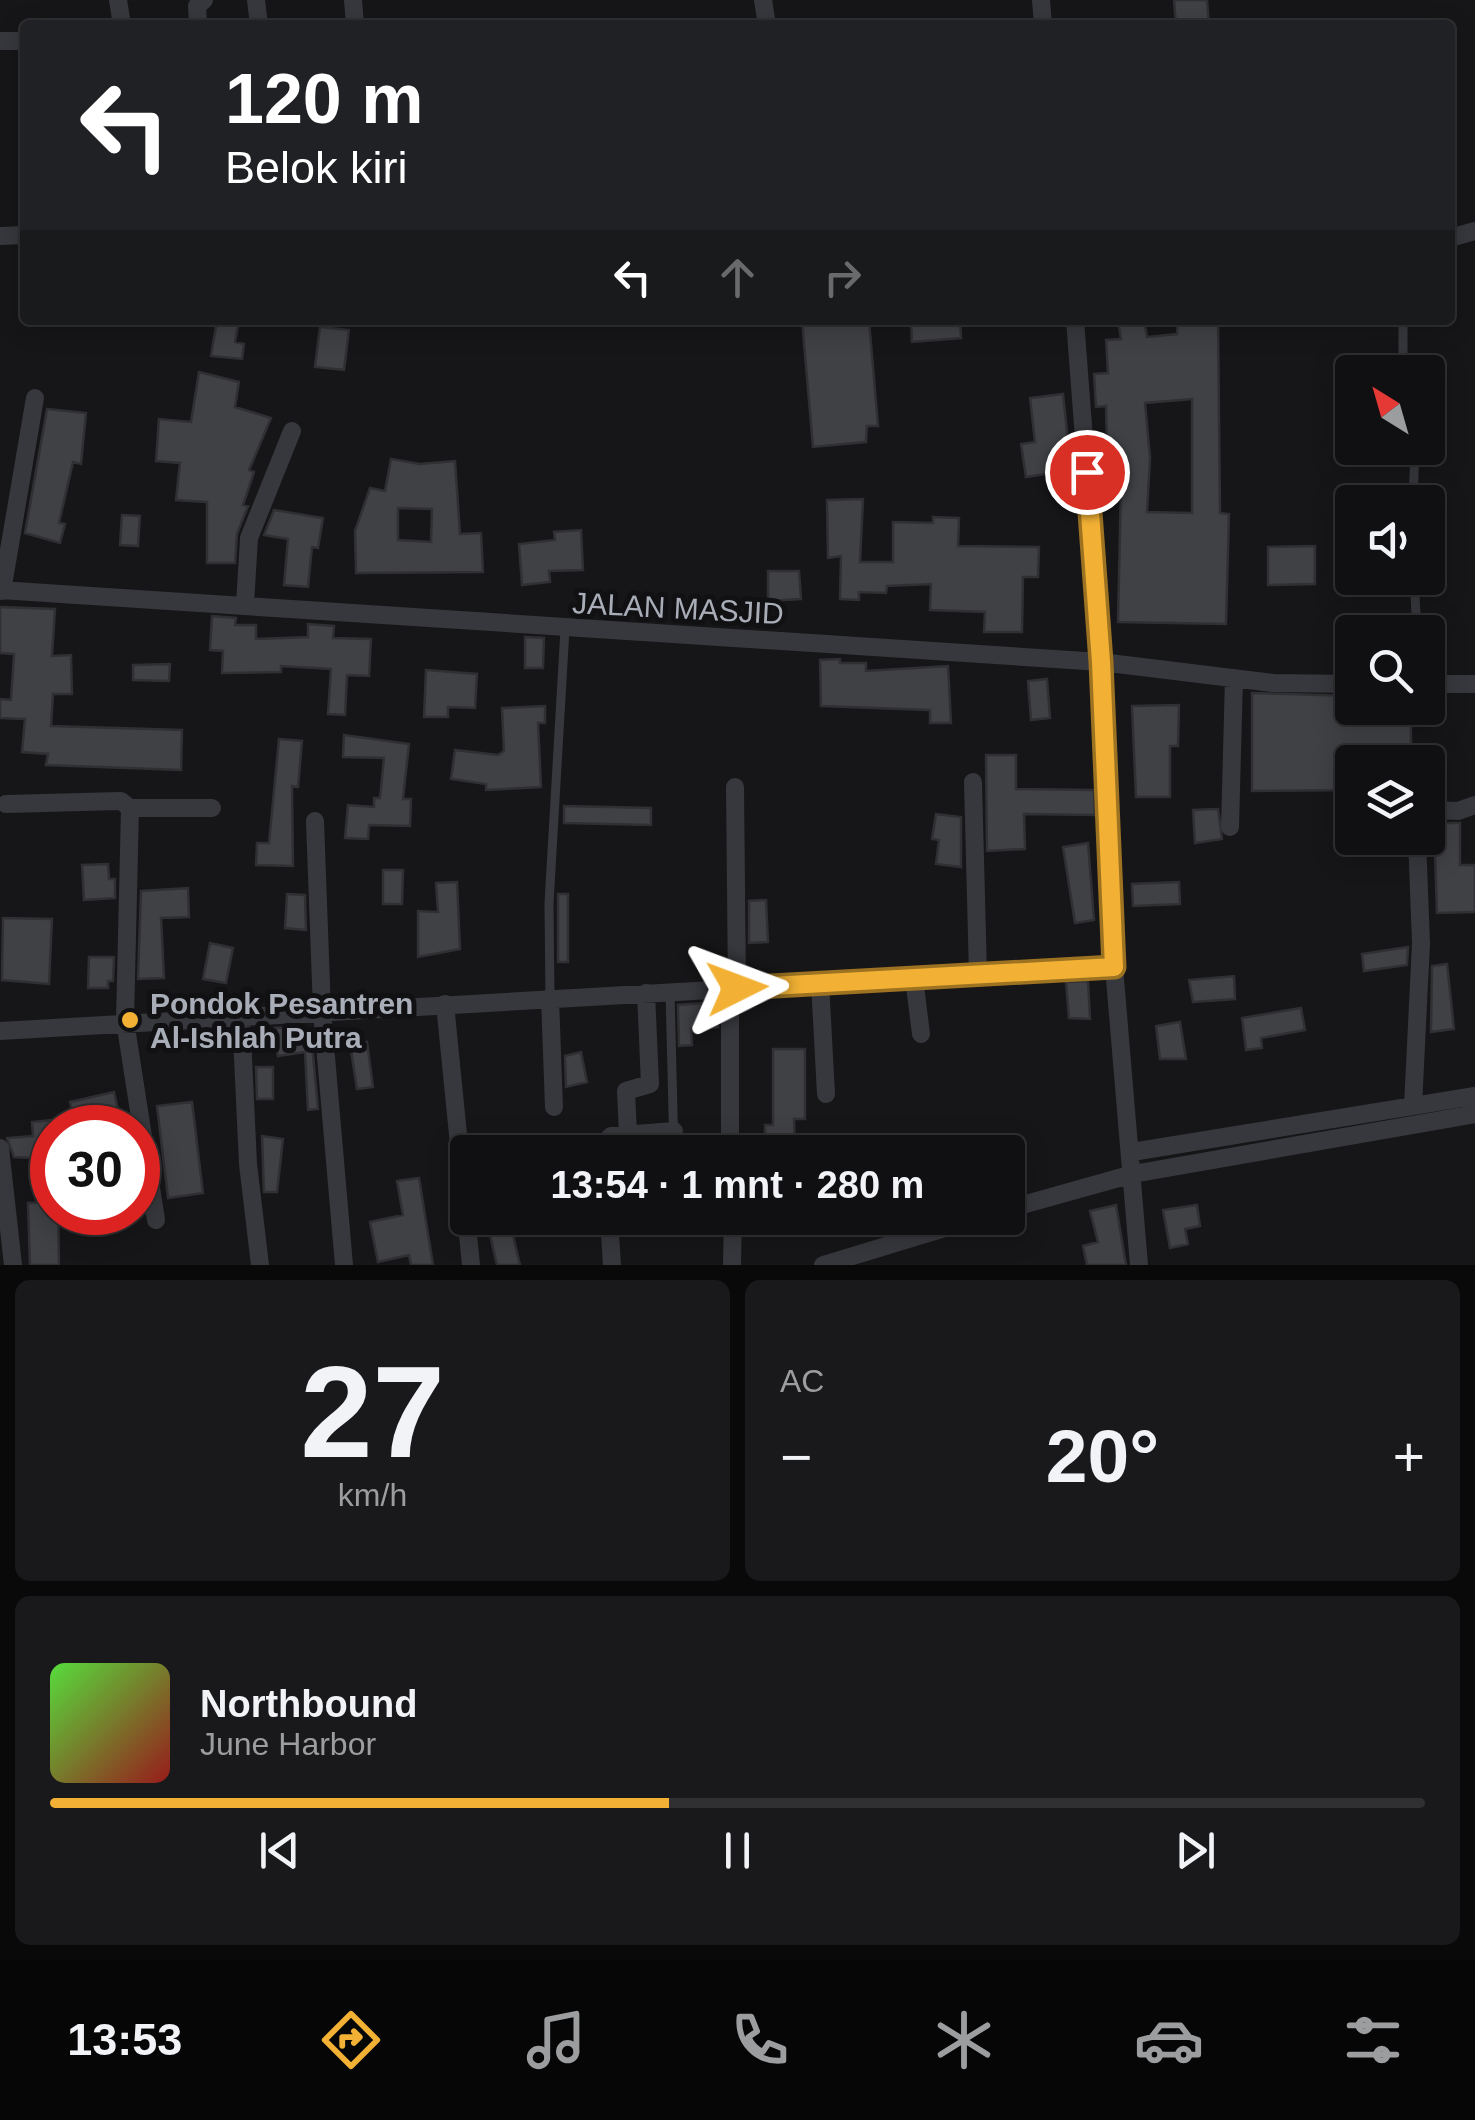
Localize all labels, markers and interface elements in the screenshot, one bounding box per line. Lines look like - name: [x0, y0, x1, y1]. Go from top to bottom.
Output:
- icon: left: [60, 60, 190, 190]
- text: 120 m: [225, 60, 423, 138]
- text: Belok kiri: [225, 142, 408, 193]
- icon: left: [605, 250, 660, 305]
- icon: ahead: [710, 250, 765, 305]
- icon: right: [815, 250, 870, 305]
- north arrow: [1335, 355, 1445, 465]
- map controls: [1335, 355, 1445, 855]
- pin: [1045, 430, 1130, 515]
- icon: arrive: [1060, 445, 1115, 500]
- button: sound: [1335, 485, 1445, 595]
- street label: JALAN MASJID: [571, 586, 785, 630]
- button: search: [1335, 615, 1445, 725]
- button: layers: [1335, 745, 1445, 855]
- position arrow: [685, 936, 789, 1040]
- place label: Pondok Pesantren Al-Ishlah Putra: [150, 987, 413, 1054]
- marker: Pondok Pesantren Al-Ishlah Putra: [119, 1009, 141, 1031]
- speed limit sign: 30: [30, 1105, 160, 1235]
- text: 13:54 · 1 mnt · 280 m: [551, 1164, 924, 1206]
- text: 27: [300, 1339, 445, 1485]
- text: AC: [780, 1363, 824, 1399]
- text: 20°: [1046, 1414, 1159, 1498]
- text: −: [780, 1426, 812, 1488]
- text: +: [1393, 1426, 1425, 1488]
- text: km/h: [338, 1477, 407, 1513]
- text: Northbound: [200, 1683, 417, 1725]
- text: June Harbor: [200, 1726, 376, 1762]
- icon: previous: [252, 1823, 307, 1878]
- icon: pause: [710, 1823, 765, 1878]
- icon: next: [1168, 1823, 1223, 1878]
- icon: directions: [316, 2005, 386, 2075]
- icon: music: [521, 2005, 591, 2075]
- icon: phone: [725, 2005, 795, 2075]
- icon: climate: [929, 2005, 999, 2075]
- icon: car: [1134, 2005, 1204, 2075]
- icon: filters: [1338, 2005, 1408, 2075]
- text: 13:53: [67, 2014, 182, 2065]

